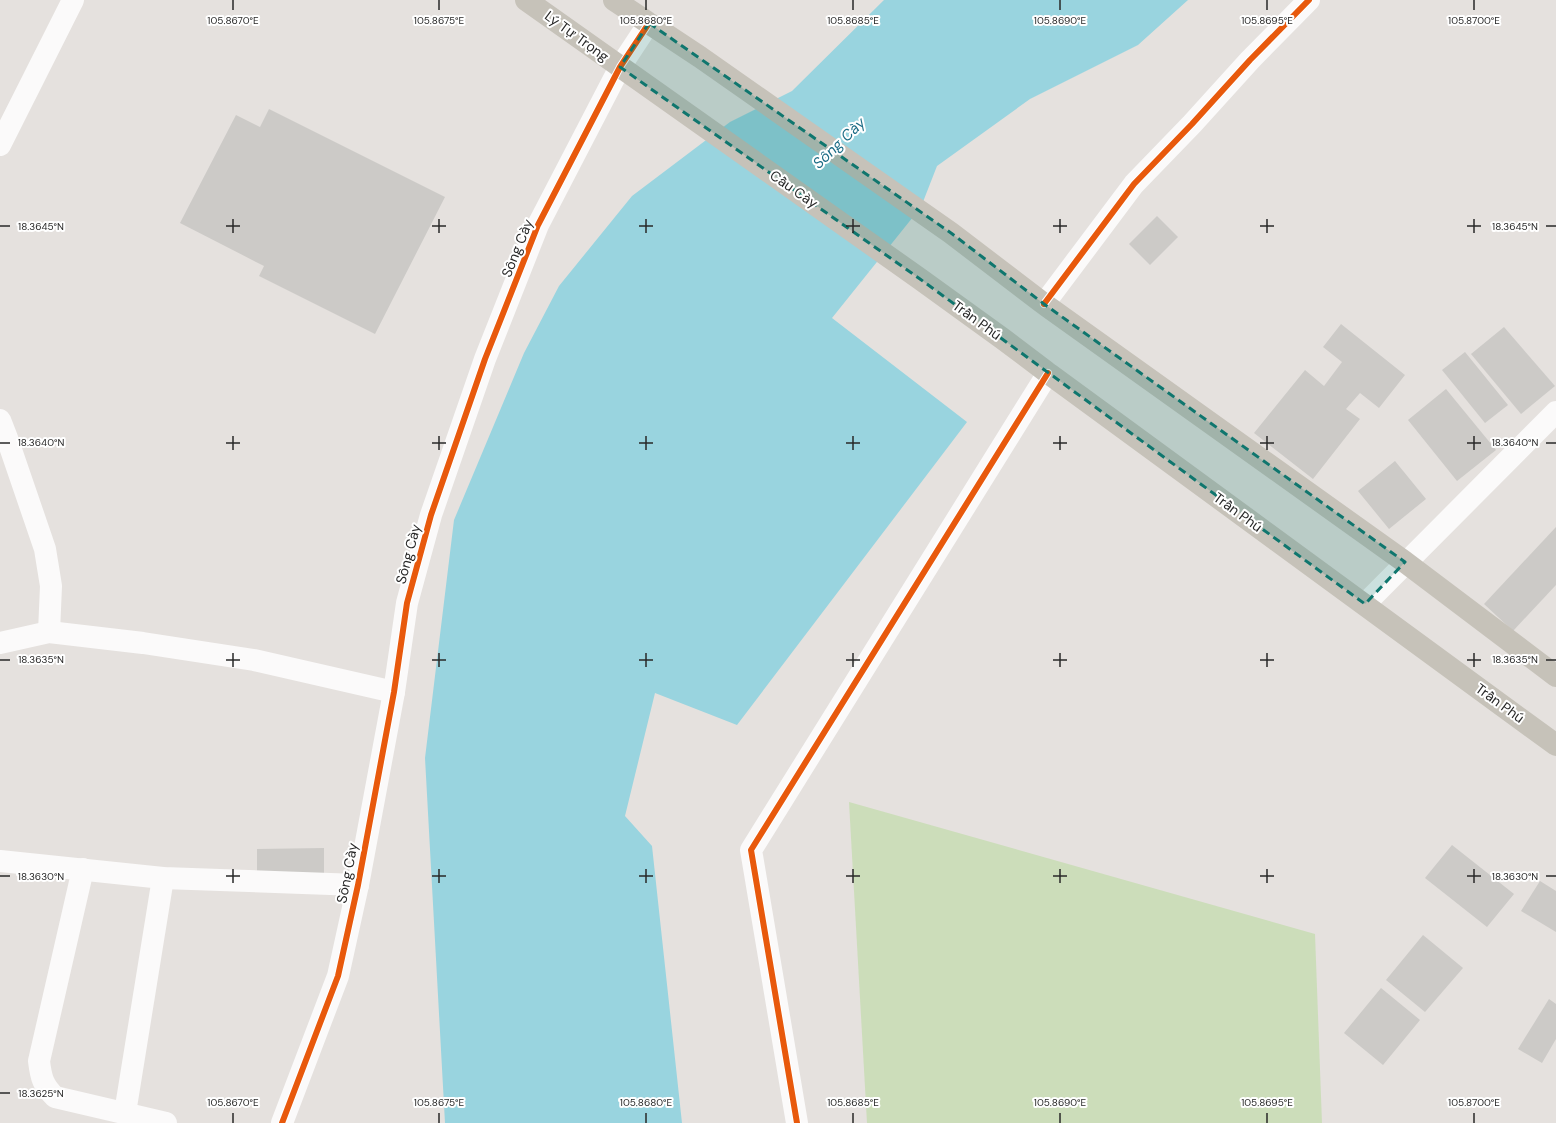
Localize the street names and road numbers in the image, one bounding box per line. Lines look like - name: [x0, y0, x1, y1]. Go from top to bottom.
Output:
- street label: Lý Tự Trọng: [541, 7, 613, 65]
- street label: Cầu Cày: [766, 166, 822, 212]
- street label: Sông Cày: [497, 216, 537, 280]
- street label: Trần Phú: [949, 296, 1005, 344]
- street label: Trần Phú: [1210, 488, 1266, 536]
- street label: Sông Cày: [391, 522, 425, 586]
- street label: Trần Phú: [1472, 679, 1528, 727]
- street label: Sông Cày: [332, 841, 362, 905]

